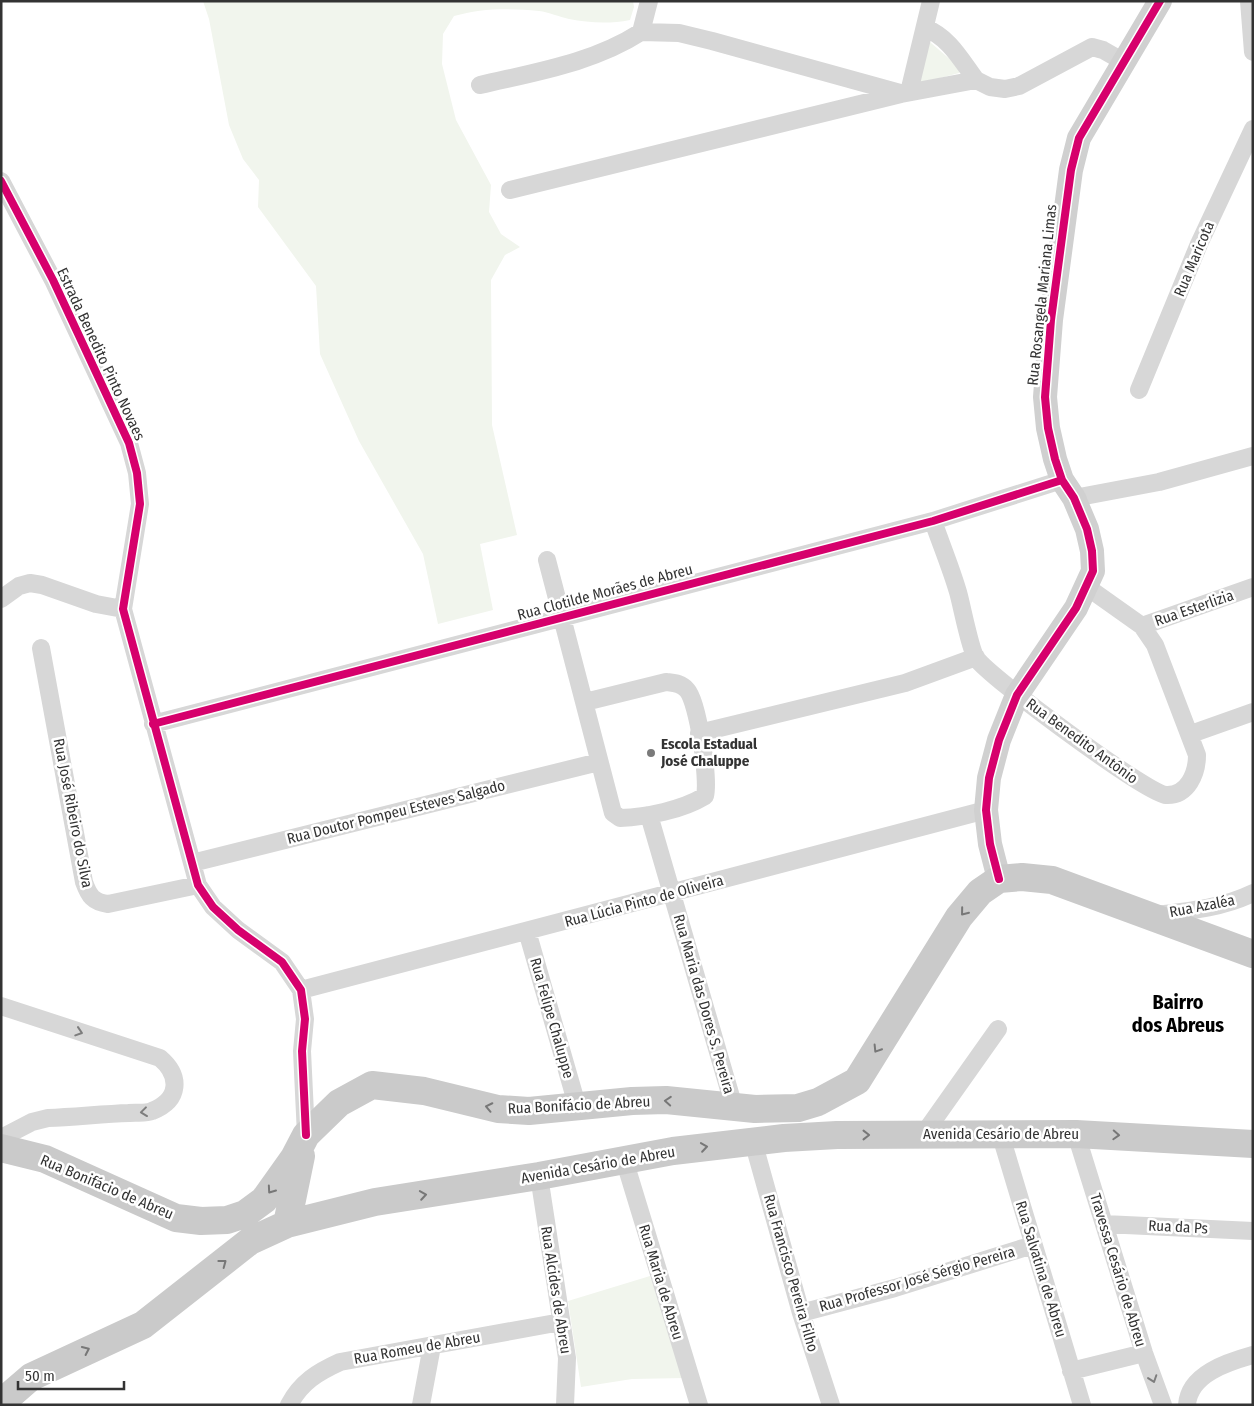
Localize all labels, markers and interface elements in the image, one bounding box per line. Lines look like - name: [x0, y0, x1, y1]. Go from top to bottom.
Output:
- street label: Rua Rosangela Mariana Limas: [1024, 204, 1060, 386]
- street label: Rua Maricota: [1170, 219, 1218, 299]
- street label: Estrada Benedito Pinto Novaes: [53, 265, 149, 443]
- street label: Rua Clotilde Morães de Abreu: [515, 560, 695, 624]
- street label: Rua Esterlizia: [1152, 586, 1236, 630]
- street label: Rua Benedito Antônio: [1023, 694, 1141, 788]
- place label: Escola Estadual José Chaluppe: [660, 735, 758, 770]
- street label: Rua José Ribeiro do Silva: [50, 737, 96, 889]
- marker: Escola Estadual José Chaluppe: [645, 747, 657, 759]
- street label: Rua Doutor Pompeu Esteves Salgado: [285, 776, 507, 848]
- street label: Rua Lúcia Pinto de Oliveira: [563, 871, 725, 931]
- street label: Rua Azaléa: [1168, 891, 1236, 921]
- one-way arrow: [961, 906, 969, 915]
- street label: Rua Maria das Dores S. Pereira: [670, 912, 738, 1096]
- street label: Rua Felipe Chaluppe: [526, 956, 578, 1080]
- district label: Bairro dos Abreus: [1132, 990, 1224, 1037]
- one-way arrow: [75, 1026, 83, 1036]
- one-way arrow: [873, 1044, 883, 1053]
- street label: Rua Bonifácio de Abreu: [507, 1092, 651, 1118]
- one-way arrow: [664, 1096, 672, 1107]
- one-way arrow: [485, 1103, 494, 1113]
- one-way arrow: [140, 1106, 148, 1117]
- street label: Avenida Cesário de Abreu: [923, 1125, 1079, 1143]
- one-way arrow: [862, 1130, 870, 1140]
- one-way arrow: [1112, 1130, 1120, 1141]
- one-way arrow: [700, 1142, 708, 1152]
- street label: Avenida Cesário de Abreu: [519, 1143, 677, 1187]
- street label: Rua Bonifácio de Abreu: [38, 1151, 176, 1223]
- one-way arrow: [268, 1185, 277, 1194]
- one-way arrow: [419, 1190, 427, 1200]
- street label: Travessa Cesário de Abreu: [1086, 1191, 1150, 1349]
- street label: Rua Francisco Pereira Filho: [760, 1192, 822, 1354]
- street label: Rua Salvatina de Abreu: [1012, 1199, 1070, 1339]
- street label: Rua da Ps: [1148, 1216, 1208, 1238]
- street label: Rua Maria de Abreu: [635, 1222, 687, 1342]
- street label: Rua Alcides de Abreu: [537, 1225, 575, 1355]
- street label: Rua Professor José Sérgio Pereira: [817, 1242, 1017, 1316]
- one-way arrow: [217, 1261, 226, 1269]
- street label: Rua Romeu de Abreu: [352, 1328, 482, 1368]
- one-way arrow: [81, 1346, 90, 1356]
- scale bar: [18, 1358, 124, 1390]
- text: 50 m: [25, 1367, 55, 1385]
- one-way arrow: [1147, 1375, 1157, 1383]

